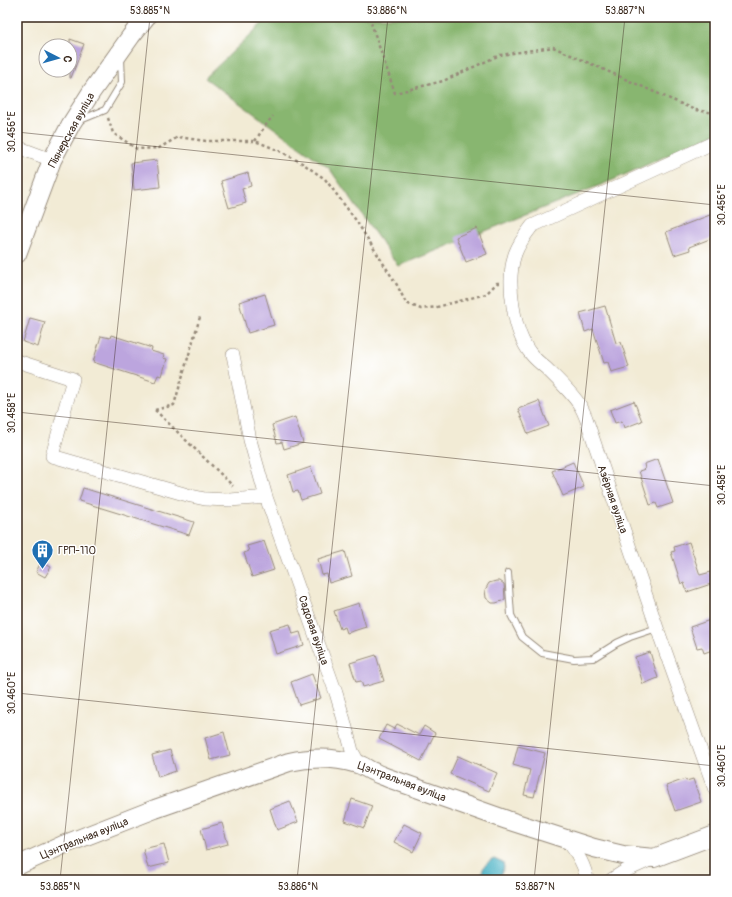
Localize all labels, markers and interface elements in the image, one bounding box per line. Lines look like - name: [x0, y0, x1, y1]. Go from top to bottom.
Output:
- text: 53.885°N: [130, 5, 170, 17]
- text: 53.886°N: [367, 5, 407, 17]
- text: 53.887°N: [605, 5, 645, 17]
- north arrow: [38, 38, 78, 78]
- text: С: [61, 55, 74, 63]
- street label: Піянерская вуліца: [45, 91, 97, 170]
- text: 30.456°E: [6, 111, 18, 153]
- text: 30.456°E: [716, 184, 728, 226]
- text: 30.458°E: [6, 393, 18, 433]
- street label: Азёрная вуліца: [595, 463, 630, 535]
- text: 30.458°E: [716, 465, 728, 505]
- building icon: ГРП-110: [30, 537, 56, 570]
- place label: ГРП-110: [58, 544, 96, 557]
- street label: Садовая вуліца: [296, 594, 331, 666]
- text: 30.460°E: [6, 672, 18, 714]
- text: 30.460°E: [716, 745, 728, 787]
- street label: Цэнтральная вуліца: [356, 759, 448, 804]
- street label: Цэнтральная вуліца: [38, 815, 130, 862]
- text: 53.885°N: [40, 881, 80, 893]
- text: 53.886°N: [278, 881, 318, 893]
- text: 53.887°N: [515, 881, 555, 893]

